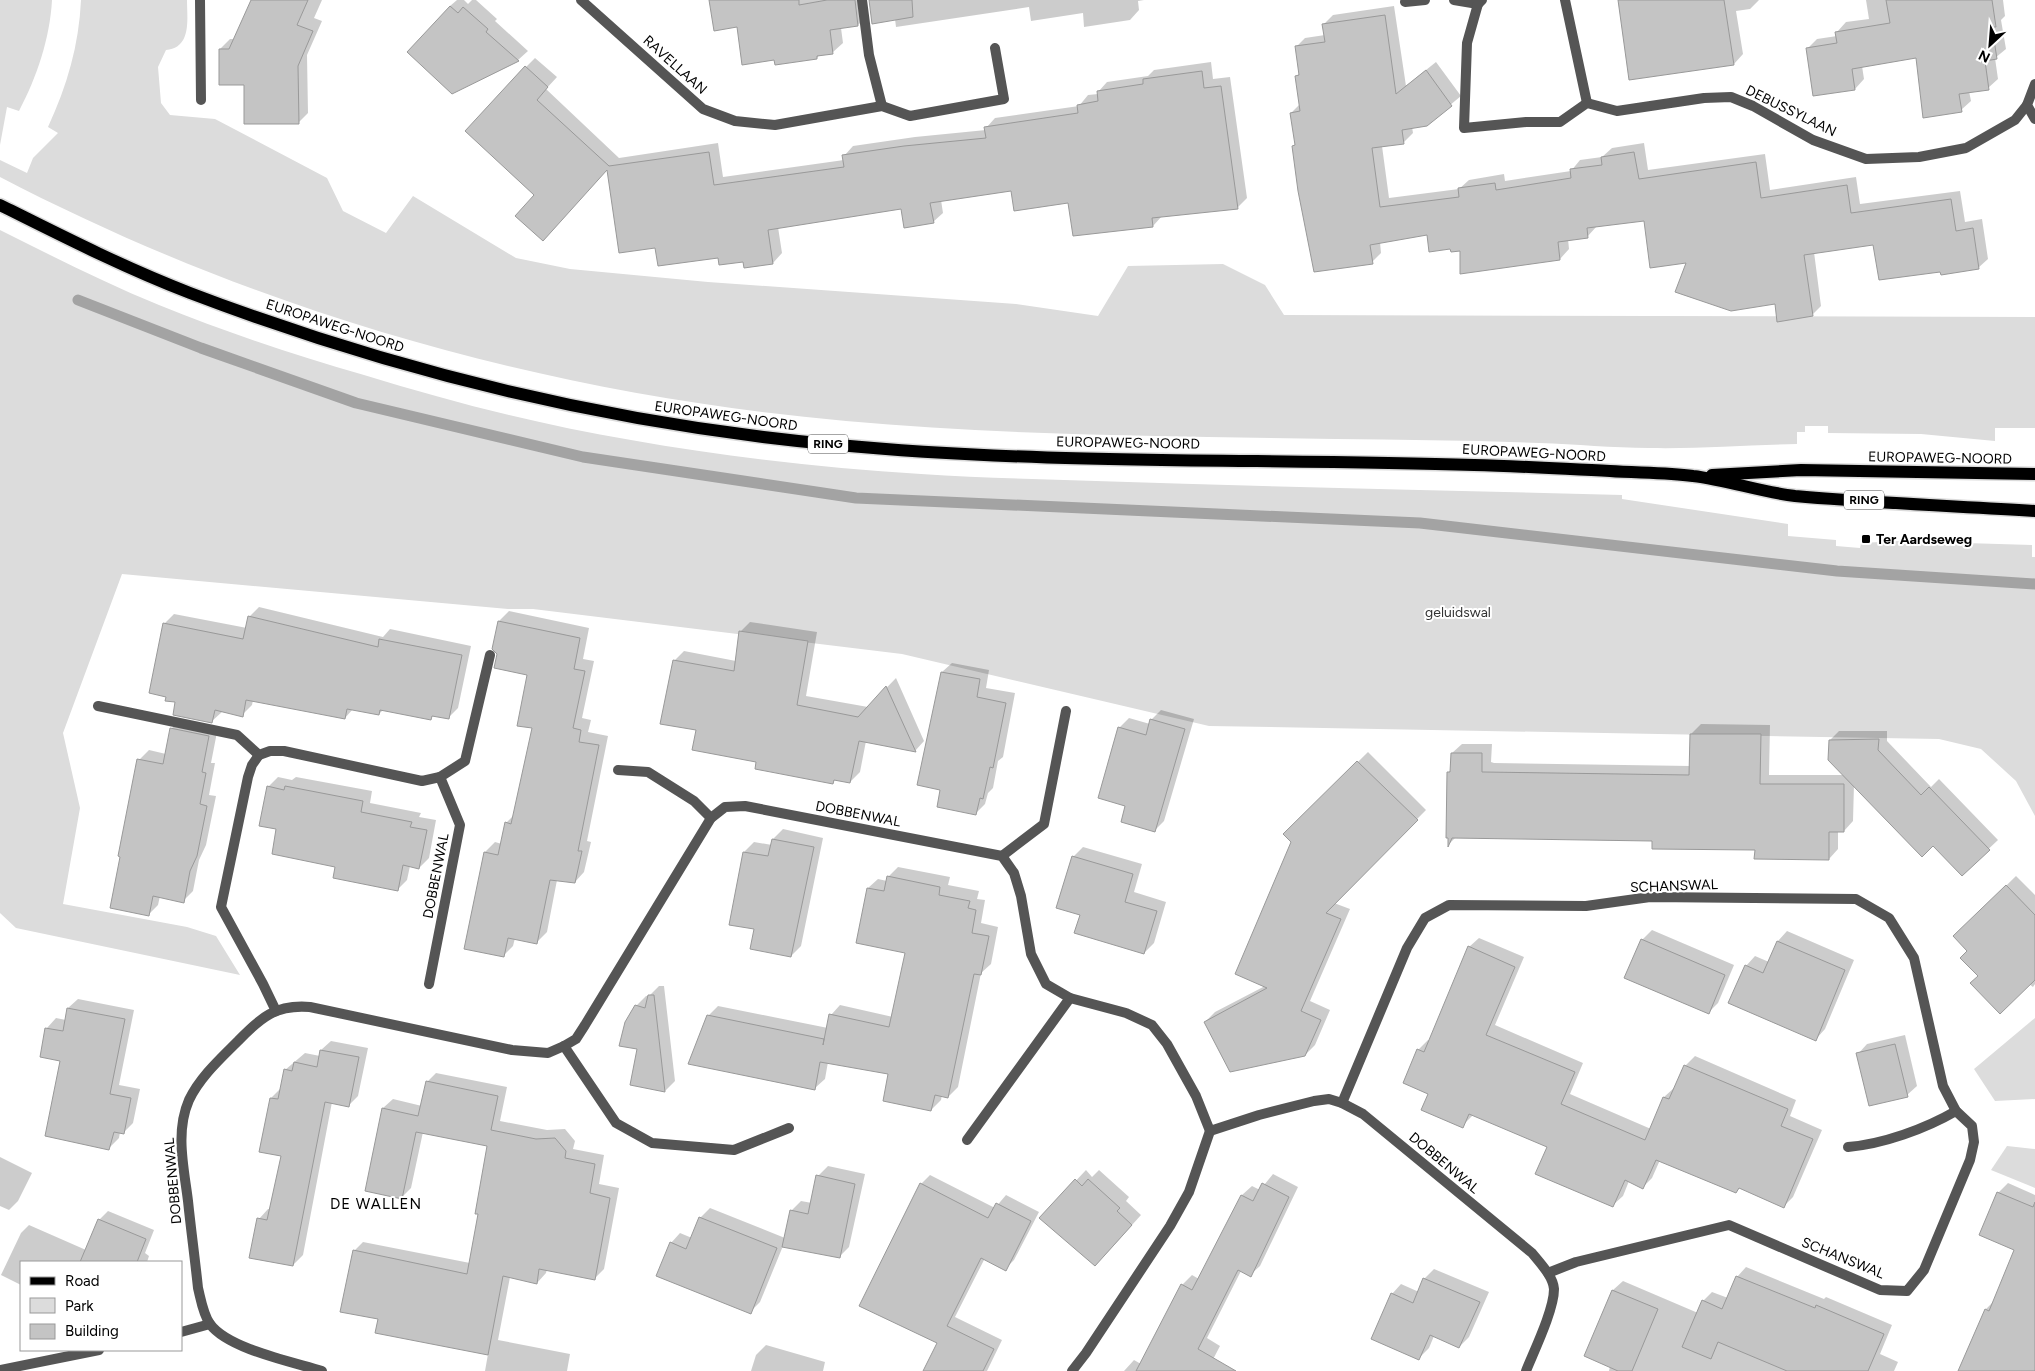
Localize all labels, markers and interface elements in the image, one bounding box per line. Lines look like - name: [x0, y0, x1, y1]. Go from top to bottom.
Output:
- north arrow: [1965, 20, 2015, 70]
- street label: RAVELLAAN: [640, 32, 710, 98]
- text: N: [1976, 46, 1993, 66]
- street label: DEBUSSYLAAN: [1743, 82, 1839, 140]
- street label: EUROPAWEG-NOORD: [264, 296, 406, 356]
- street label: EUROPAWEG-NOORD: [653, 398, 799, 434]
- street label: EUROPAWEG-NOORD: [1056, 433, 1200, 453]
- road number: RING: [808, 434, 848, 454]
- street label: EUROPAWEG-NOORD: [1462, 441, 1606, 465]
- street label: EUROPAWEG-NOORD: [1868, 448, 2012, 468]
- road number: RING: [1844, 490, 1884, 510]
- place label: Ter Aardseweg: [1876, 531, 1972, 548]
- marker: Ter Aardseweg: [1860, 533, 1872, 545]
- park label: geluidswal: [1425, 604, 1491, 621]
- street label: DOBBENWAL: [814, 797, 903, 831]
- street label: DOBBENWAL: [419, 831, 453, 920]
- street label: SCHANSWAL: [1630, 876, 1719, 896]
- street label: DOBBENWAL: [1405, 1129, 1483, 1198]
- street label: DOBBENWAL: [161, 1136, 185, 1225]
- district label: DE WALLEN: [330, 1195, 422, 1213]
- street label: SCHANSWAL: [1799, 1234, 1888, 1283]
- legend: [20, 1261, 182, 1351]
- text: Road: [65, 1272, 100, 1290]
- text: Park: [65, 1297, 94, 1315]
- text: Building: [65, 1322, 119, 1340]

